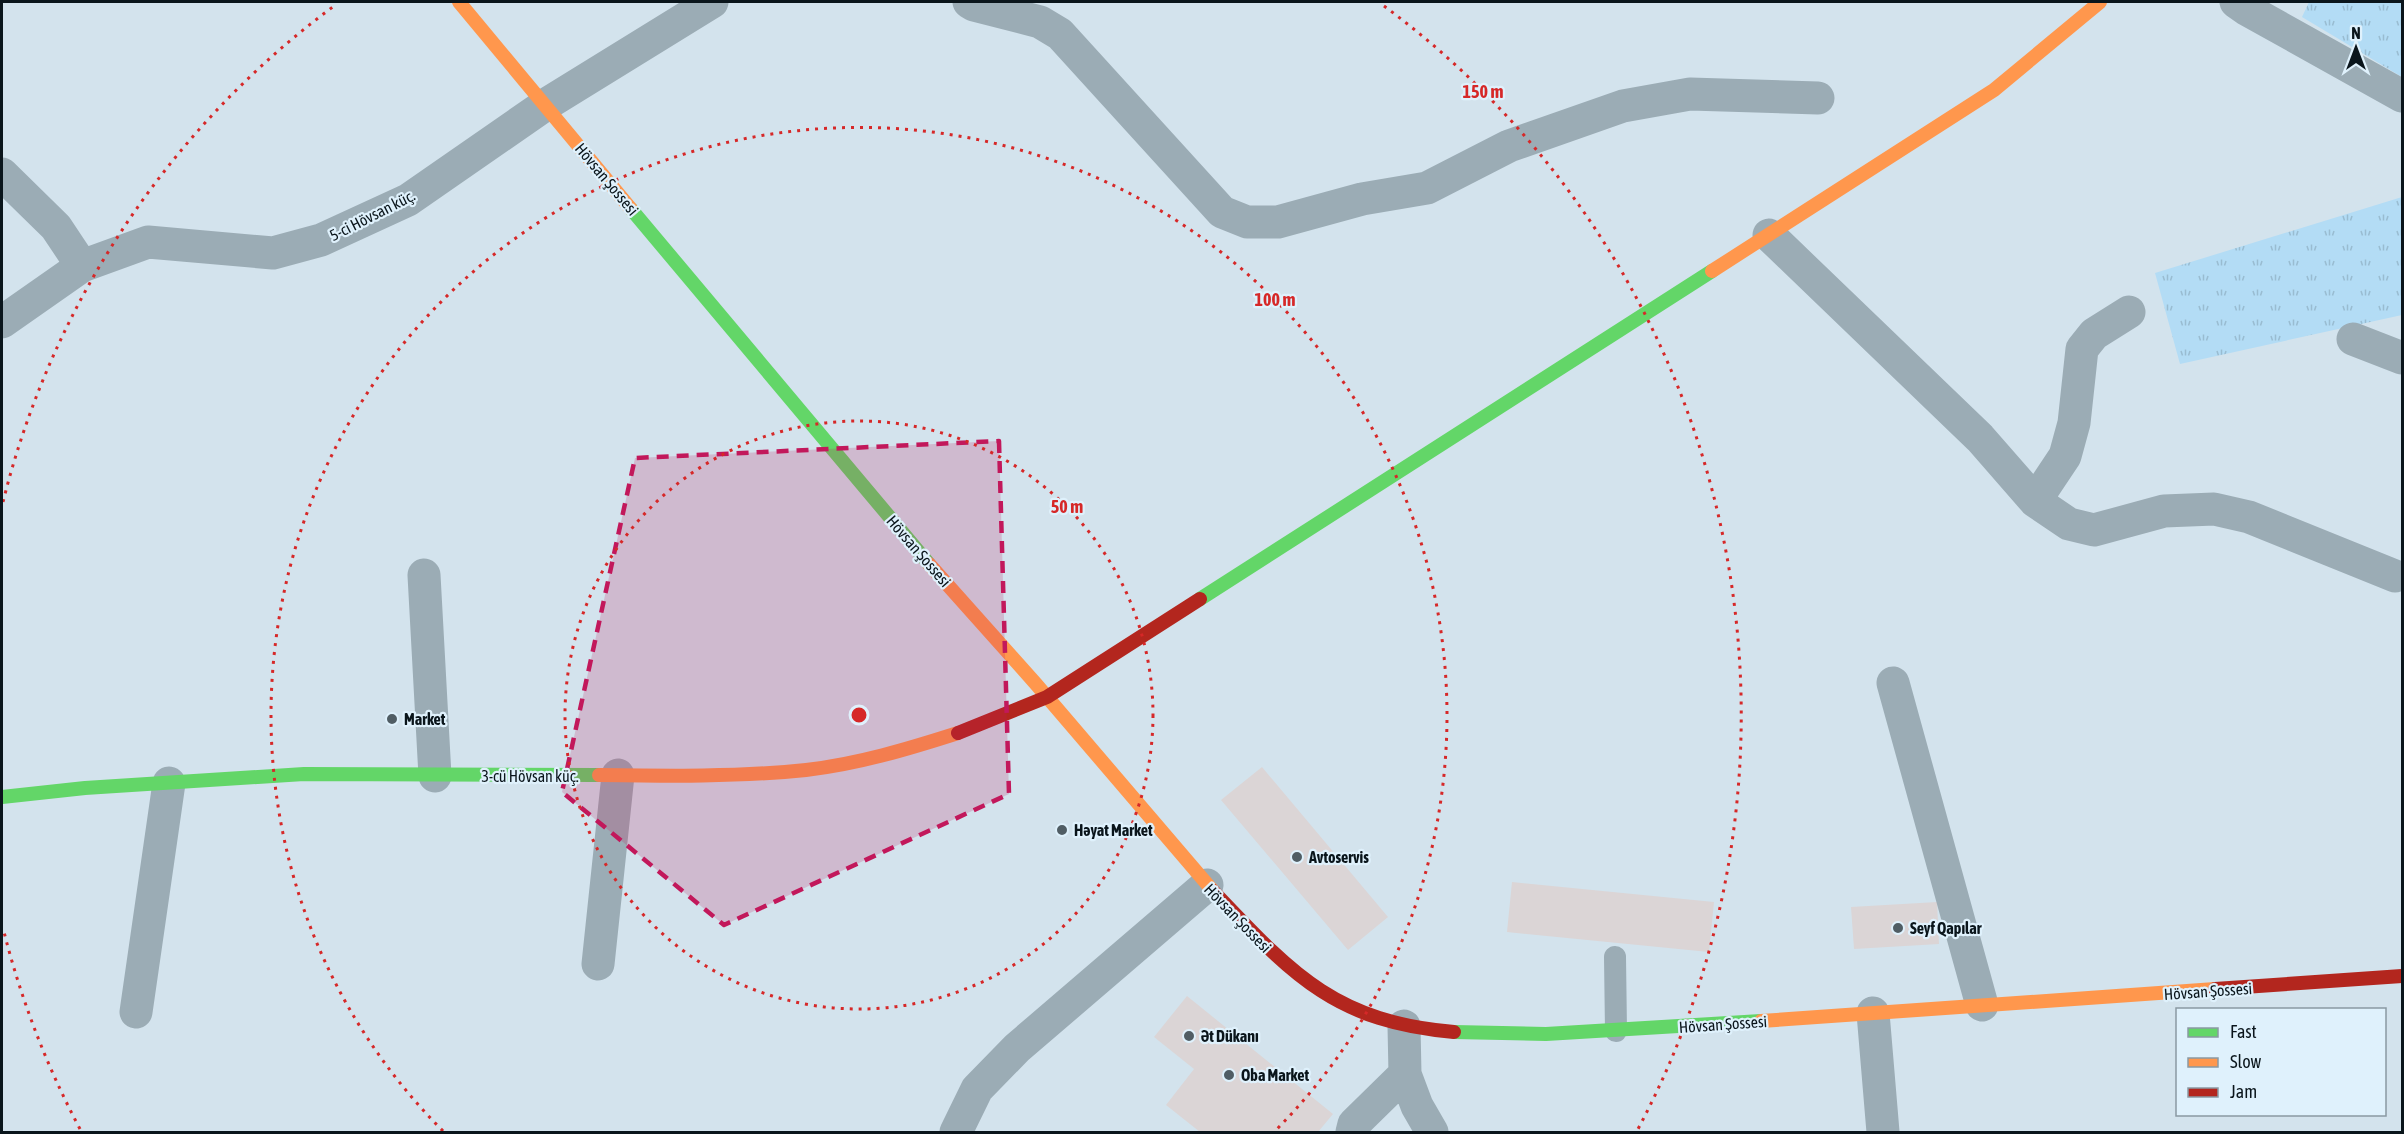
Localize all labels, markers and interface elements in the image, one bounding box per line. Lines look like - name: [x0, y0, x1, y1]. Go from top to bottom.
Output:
- north arrow: [2326, 18, 2386, 78]
- text: N: [2351, 24, 2361, 42]
- text: 150 m: [1463, 81, 1503, 102]
- street label: Hövsan Şossesi: [571, 139, 642, 219]
- street label: 5-ci Hövsan küç.: [326, 186, 418, 245]
- text: 100 m: [1255, 289, 1295, 310]
- text: 50 m: [1051, 496, 1083, 517]
- street label: Hövsan Şossesi: [882, 512, 955, 591]
- centre of rings: [849, 705, 869, 725]
- place label: Market: [404, 710, 446, 728]
- marker: Market: [385, 712, 399, 726]
- street label: 3-cü Hövsan küç.: [481, 767, 579, 786]
- place label: Həyat Market: [1074, 821, 1153, 839]
- marker: Həyat Market: [1055, 823, 1069, 837]
- place label: Avtoservis: [1308, 848, 1369, 866]
- marker: Avtoservis: [1290, 850, 1304, 864]
- street label: Hövsan Şossesi: [1200, 880, 1275, 957]
- place label: Seyf Qapılar: [1910, 919, 1982, 937]
- marker: Seyf Qapılar: [1891, 921, 1905, 935]
- street label: Hövsan Şossesi: [2163, 979, 2253, 1004]
- legend: [2176, 1008, 2386, 1116]
- street label: Hövsan Şossesi: [1678, 1012, 1768, 1037]
- text: Fast: [2230, 1021, 2257, 1042]
- place label: Ət Dükanı: [1201, 1027, 1259, 1045]
- marker: Ət Dükanı: [1182, 1029, 1196, 1043]
- text: Slow: [2230, 1051, 2261, 1072]
- place label: Oba Market: [1241, 1066, 1309, 1084]
- marker: Oba Market: [1222, 1068, 1236, 1082]
- text: Jam: [2230, 1081, 2257, 1102]

